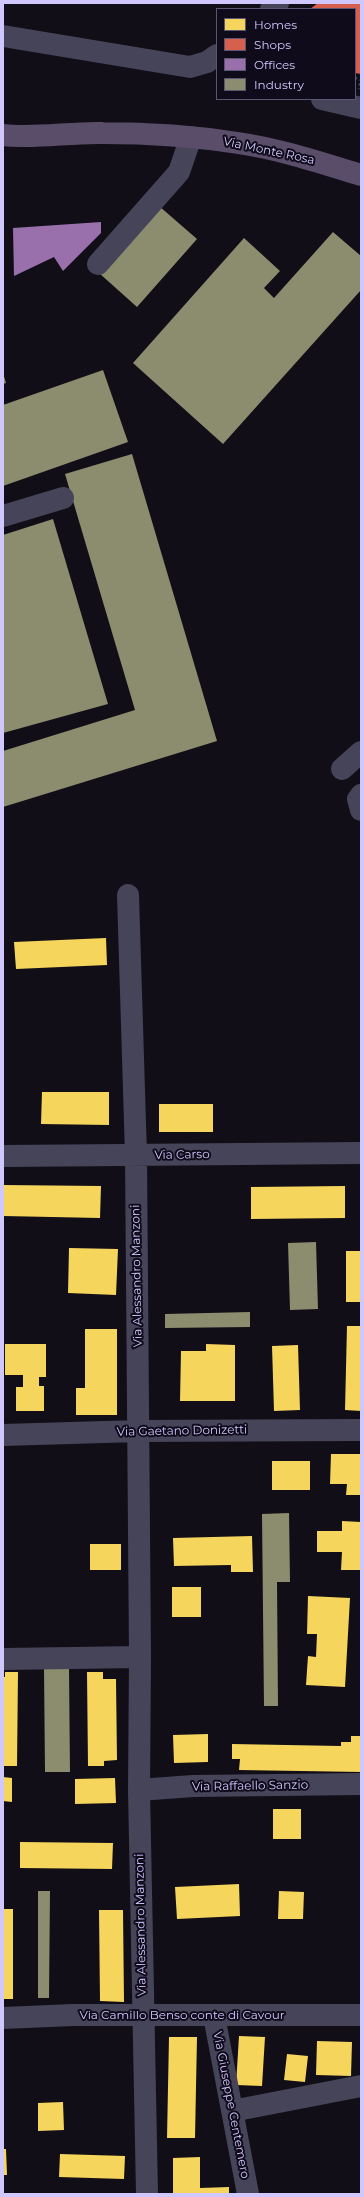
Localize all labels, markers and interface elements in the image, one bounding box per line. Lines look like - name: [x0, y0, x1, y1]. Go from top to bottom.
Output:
- legend: [216, 8, 356, 100]
- text: Homes: [254, 17, 297, 32]
- text: Shops: [254, 37, 291, 52]
- text: Offices: [254, 57, 295, 72]
- text: Industry: [254, 77, 304, 92]
- street label: Via Monte Rosa: [222, 134, 316, 168]
- street label: Via Carso: [154, 1147, 210, 1163]
- street label: Via Alessandro Manzoni: [129, 1205, 145, 1347]
- street label: Via Gaetano Donizetti: [117, 1423, 247, 1439]
- street label: Via Raffaello Sanzio: [192, 1778, 308, 1794]
- street label: Via Alessandro Manzoni: [133, 1854, 149, 1996]
- street label: Via Camillo Benso conte di Cavour: [79, 2008, 285, 2022]
- street label: Via Giuseppe Centemero: [210, 2030, 252, 2180]

